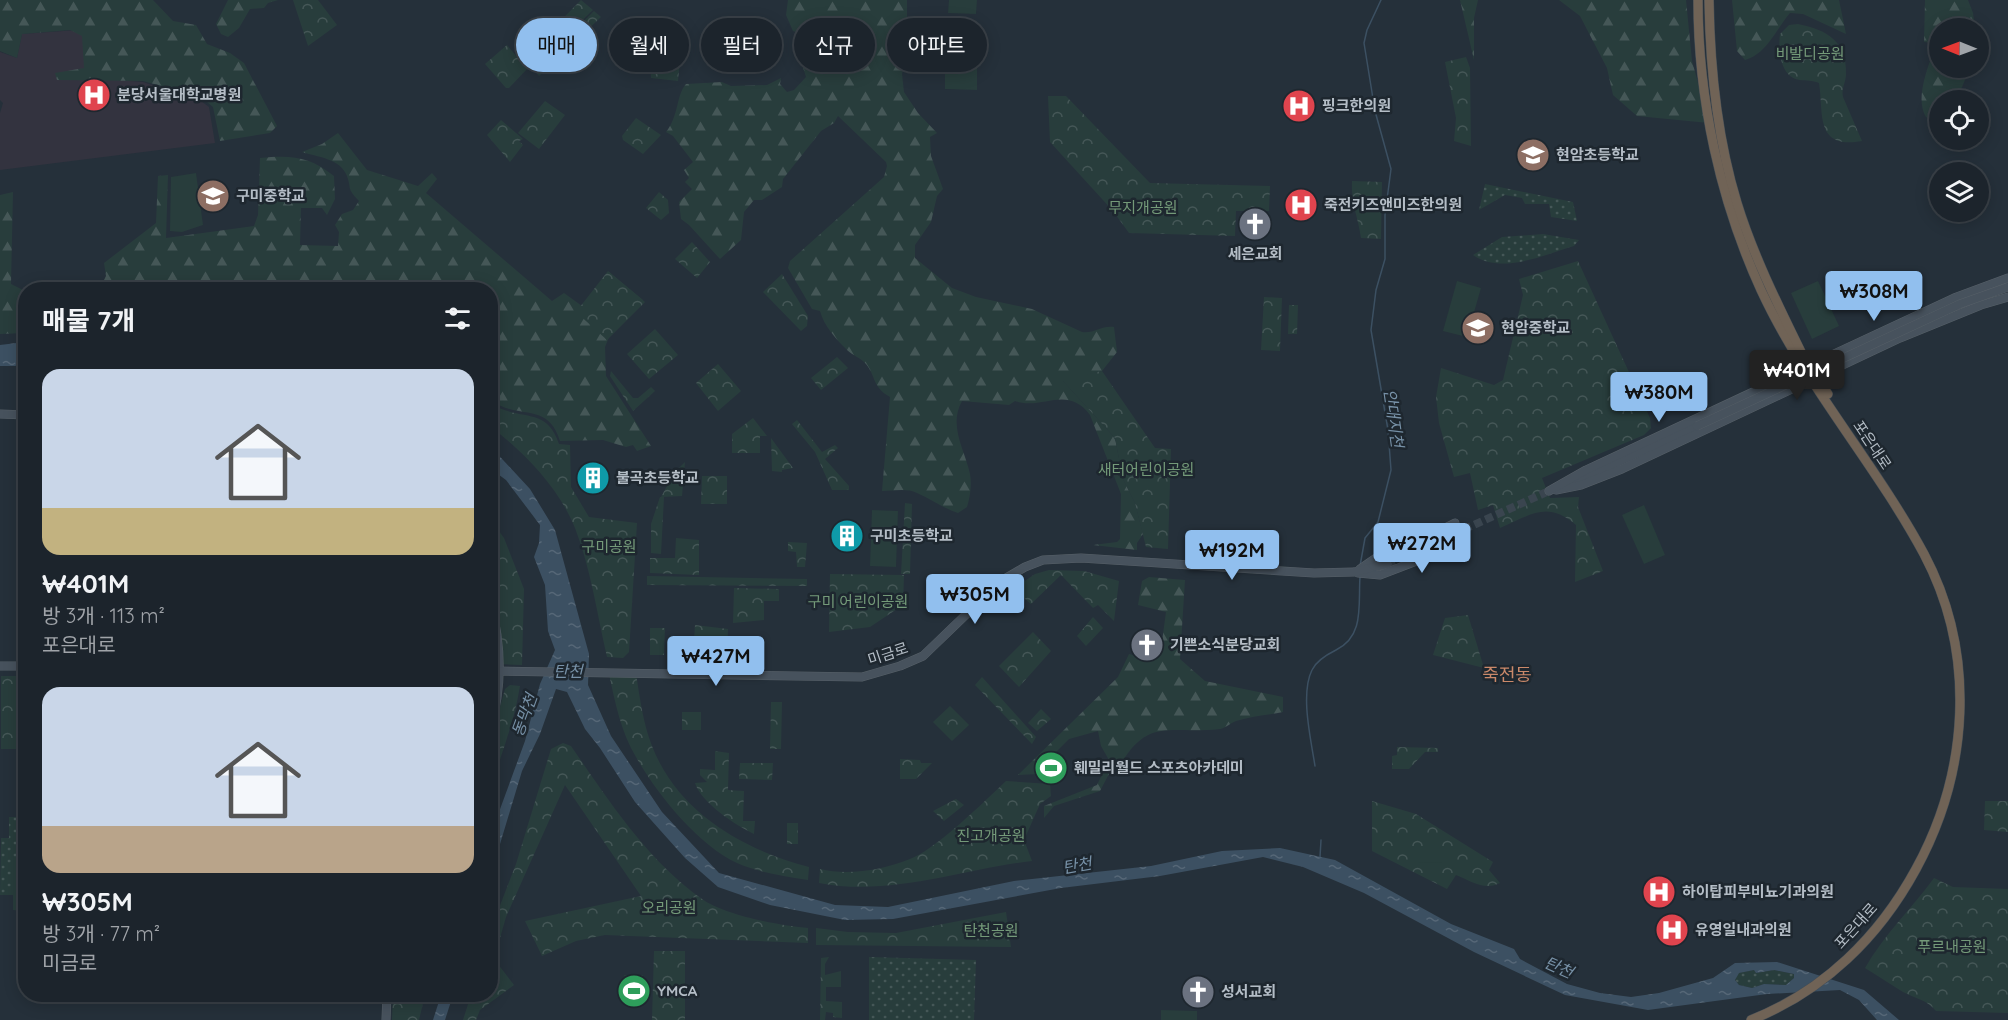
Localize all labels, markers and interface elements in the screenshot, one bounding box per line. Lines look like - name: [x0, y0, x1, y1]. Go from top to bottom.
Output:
- chip: 매매: [516, 18, 597, 72]
- chip: 월세: [609, 18, 689, 72]
- chip: 필터: [701, 18, 782, 72]
- chip: 신규: [794, 18, 875, 72]
- chip: 아파트: [887, 18, 987, 72]
- north arrow: [1929, 18, 1989, 78]
- map controls: [1929, 18, 1989, 222]
- park label: 비발디공원: [1775, 44, 1845, 63]
- hospital icon: 분당서울대학교병원: [76, 77, 112, 113]
- place label: 분당서울대학교병원: [117, 85, 241, 104]
- hospital icon: 핑크한의원: [1281, 88, 1317, 124]
- button: locate: [1929, 90, 1989, 150]
- place label: 핑크한의원: [1322, 96, 1391, 115]
- school or university icon: 현암초등학교: [1515, 137, 1551, 173]
- place label: 현암초등학교: [1556, 145, 1639, 164]
- button: layers: [1929, 162, 1989, 222]
- school or university icon: 구미중학교: [195, 178, 231, 214]
- place label: 구미중학교: [236, 186, 305, 205]
- hospital icon: 죽전키즈앤미즈한의원: [1283, 187, 1319, 223]
- place label: 죽전키즈앤미즈한의원: [1324, 195, 1462, 214]
- park label: 무지개공원: [1108, 198, 1178, 217]
- church icon: 세은교회: [1237, 206, 1273, 242]
- place label: 세은교회: [1227, 244, 1283, 263]
- pin: ₩308M: [1832, 271, 1916, 322]
- text: ₩308M: [1839, 278, 1909, 303]
- icon: filters: [441, 302, 474, 335]
- text: 매물 7개: [42, 304, 135, 337]
- school or university icon: 현암중학교: [1460, 310, 1496, 346]
- place label: 현암중학교: [1501, 318, 1570, 337]
- pin: ₩401M: [1755, 350, 1839, 401]
- text: ₩401M: [1763, 357, 1831, 382]
- pin: ₩380M: [1617, 372, 1701, 423]
- text: ₩380M: [1624, 379, 1694, 404]
- water label: 안대지천: [1380, 387, 1408, 451]
- icon: home: [204, 408, 312, 516]
- street label: 포은대로: [1849, 417, 1896, 473]
- building icon: 불곡초등학교: [575, 460, 611, 496]
- park label: 새터어린이공원: [1098, 460, 1194, 479]
- place label: 불곡초등학교: [616, 468, 699, 487]
- building icon: 구미초등학교: [829, 518, 865, 554]
- pin: ₩272M: [1380, 523, 1464, 574]
- place label: 구미초등학교: [870, 526, 953, 545]
- pin: ₩192M: [1190, 530, 1274, 581]
- text: ₩272M: [1388, 530, 1456, 555]
- park label: 구미공원: [581, 537, 637, 556]
- text: ₩192M: [1199, 537, 1265, 562]
- text: ₩401M: [42, 567, 129, 600]
- pin: ₩305M: [933, 574, 1017, 625]
- text: ₩305M: [940, 581, 1010, 606]
- park label: 구미 어린이공원: [808, 592, 908, 611]
- text: 방 3개 · 113 m²: [42, 603, 165, 628]
- church icon: 기쁜소식분당교회: [1129, 627, 1165, 663]
- text: 포은대로: [42, 632, 116, 657]
- place label: 기쁜소식분당교회: [1170, 635, 1280, 654]
- pin: ₩427M: [674, 636, 758, 687]
- street label: 미금로: [865, 638, 910, 669]
- text: ₩427M: [681, 643, 751, 668]
- water label: 탄천: [553, 661, 585, 681]
- district label: 죽전동: [1482, 663, 1532, 686]
- water label: 동막천: [507, 689, 542, 739]
- icon: home: [204, 726, 312, 834]
- sports icon: 훼밀리월드 스포츠아카데미: [1033, 750, 1069, 786]
- place label: 훼밀리월드 스포츠아카데미: [1074, 758, 1244, 777]
- park label: 진고개공원: [956, 826, 1026, 845]
- water label: 탄천: [1061, 852, 1095, 877]
- hospital icon: 하이탑피부비뇨기과의원: [1641, 874, 1677, 910]
- place label: 하이탑피부비뇨기과의원: [1682, 882, 1834, 901]
- text: ₩305M: [42, 885, 133, 918]
- park label: 오리공원: [641, 898, 697, 917]
- street label: 포은대로: [1830, 899, 1881, 953]
- hospital icon: 유영일내과의원: [1654, 912, 1690, 948]
- place label: 유영일내과의원: [1695, 920, 1792, 939]
- text: 방 3개 · 77 m²: [42, 921, 160, 946]
- park label: 탄천공원: [963, 921, 1019, 940]
- park label: 푸르내공원: [1917, 937, 1987, 956]
- text: 미금로: [42, 950, 97, 975]
- water label: 탄천: [1541, 952, 1579, 983]
- sports icon: YMCA: [616, 973, 652, 1009]
- church icon: 성서교회: [1180, 974, 1216, 1010]
- place label: YMCA: [657, 981, 698, 1000]
- place label: 성서교회: [1221, 982, 1276, 1001]

